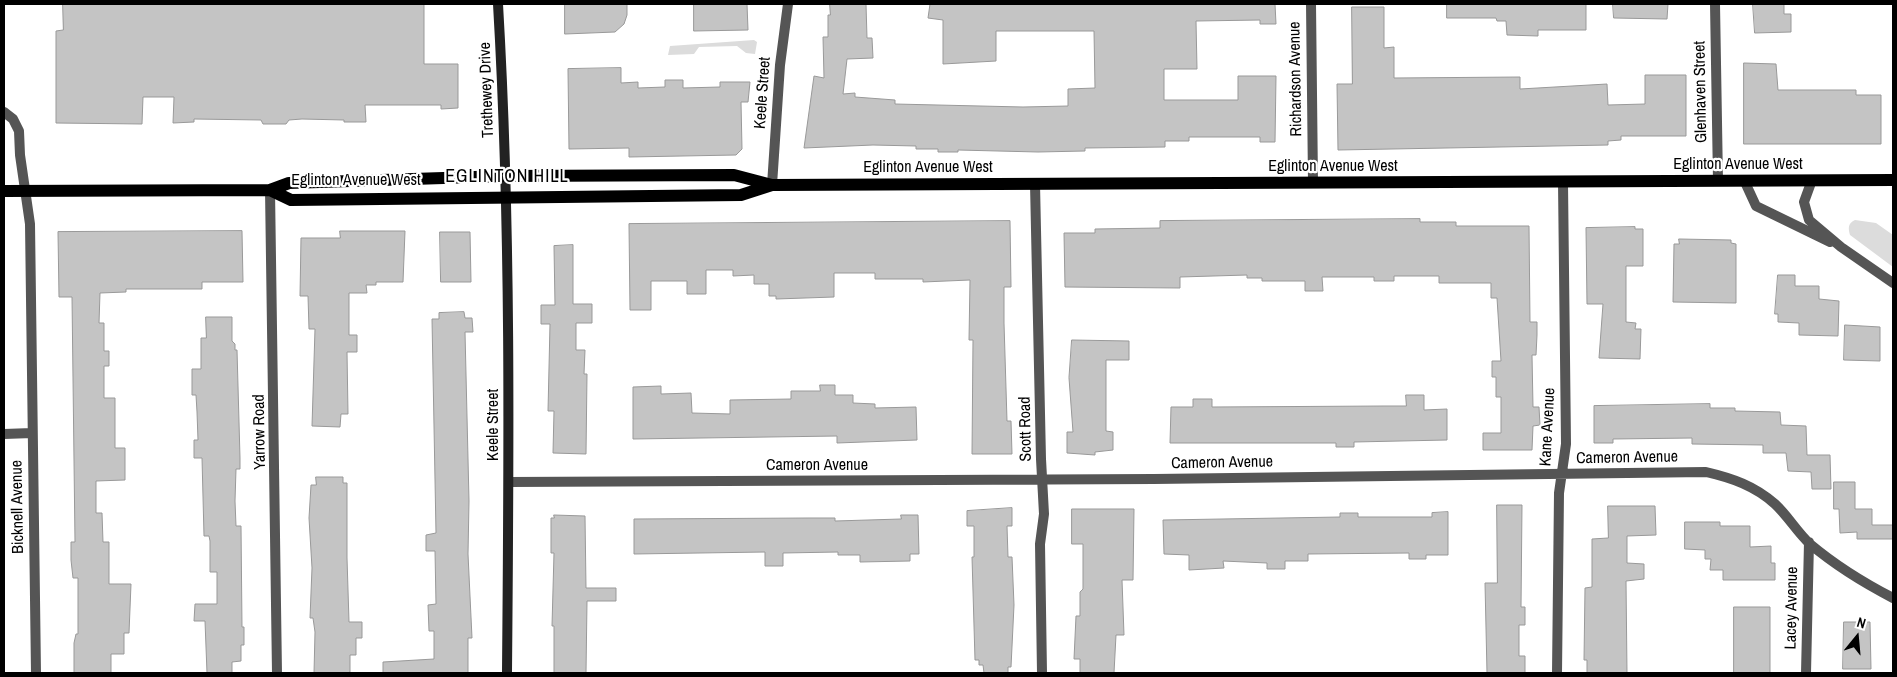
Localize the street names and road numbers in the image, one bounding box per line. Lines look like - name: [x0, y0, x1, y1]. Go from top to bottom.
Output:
- street label: Richardson Avenue: [1285, 21, 1307, 137]
- street label: Glenhaven Street: [1691, 41, 1711, 143]
- street label: Trethewey Drive: [476, 42, 498, 138]
- street label: Keele Street: [751, 56, 775, 130]
- street label: Eglinton Avenue West: [1673, 155, 1803, 175]
- street label: Eglinton Avenue West: [1268, 157, 1398, 177]
- street label: Eglinton Avenue West: [863, 158, 993, 178]
- street label: Eglinton Avenue West: [291, 171, 421, 191]
- street label: Kane Avenue: [1536, 387, 1560, 467]
- street label: Keele Street: [484, 389, 504, 461]
- street label: Yarrow Road: [250, 394, 270, 470]
- street label: Scott Road: [1016, 396, 1036, 462]
- street label: Cameron Avenue: [1576, 448, 1678, 468]
- street label: Cameron Avenue: [1171, 453, 1273, 473]
- street label: Cameron Avenue: [766, 456, 868, 476]
- street label: Bicknell Avenue: [8, 460, 28, 554]
- street label: Lacey Avenue: [1782, 566, 1802, 650]

